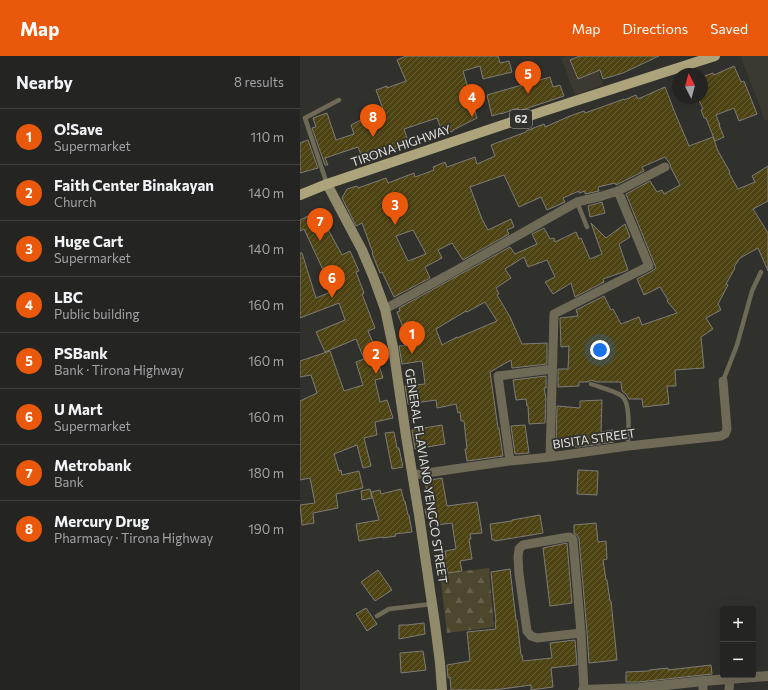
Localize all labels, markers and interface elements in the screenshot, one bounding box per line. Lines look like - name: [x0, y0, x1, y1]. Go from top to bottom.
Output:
- text: Map: [20, 17, 59, 40]
- text: Map: [572, 20, 601, 37]
- text: Directions: [623, 20, 688, 37]
- text: Saved: [710, 20, 748, 37]
- pin: 5: [515, 61, 541, 94]
- north arrow: [672, 68, 708, 104]
- text: Nearby: [16, 72, 73, 93]
- text: 8 results: [234, 74, 284, 90]
- pin: 4: [459, 84, 485, 117]
- pin: 8: [360, 104, 386, 137]
- road number: 62: [510, 110, 532, 128]
- text: O!Save: [54, 120, 103, 138]
- street label: TIRONA HIGHWAY: [349, 121, 453, 169]
- text: 1: [26, 129, 32, 145]
- text: 110 m: [251, 129, 284, 145]
- text: Supermarket: [54, 138, 131, 154]
- text: Faith Center Binakayan: [54, 176, 214, 194]
- text: 2: [25, 185, 33, 201]
- text: 140 m: [248, 185, 284, 201]
- pin: 3: [382, 192, 408, 225]
- text: Church: [54, 194, 96, 210]
- pin: 7: [307, 208, 333, 241]
- text: Huge Cart: [54, 232, 123, 250]
- text: 3: [25, 241, 33, 257]
- text: 140 m: [248, 241, 284, 257]
- text: Supermarket: [54, 250, 131, 266]
- pin: 6: [319, 265, 345, 298]
- text: LBC: [54, 288, 83, 306]
- text: 4: [25, 297, 33, 313]
- text: 160 m: [248, 297, 284, 313]
- text: Public building: [54, 306, 140, 322]
- pin: 1: [399, 321, 425, 354]
- your location: [590, 340, 610, 360]
- pin: 2: [363, 341, 389, 374]
- text: PSBank: [54, 344, 108, 362]
- text: 5: [25, 353, 33, 369]
- text: 160 m: [248, 353, 284, 369]
- text: Bank · Tirona Highway: [54, 362, 184, 378]
- street label: GENERAL FLAVIANO YENGCO STREET: [403, 367, 451, 585]
- text: U Mart: [54, 400, 103, 418]
- text: 6: [25, 409, 33, 425]
- text: 160 m: [248, 409, 284, 425]
- text: Supermarket: [54, 418, 131, 434]
- street label: BISITA STREET: [552, 425, 636, 451]
- text: Metrobank: [54, 456, 132, 474]
- text: 7: [25, 465, 33, 481]
- text: 180 m: [248, 465, 284, 481]
- text: Bank: [54, 474, 84, 490]
- text: Mercury Drug: [54, 512, 149, 530]
- text: 8: [25, 521, 33, 537]
- text: 190 m: [248, 521, 284, 537]
- text: Pharmacy · Tirona Highway: [54, 530, 213, 546]
- map controls: [720, 606, 756, 678]
- button: +: [720, 606, 756, 642]
- button: −: [720, 642, 756, 678]

